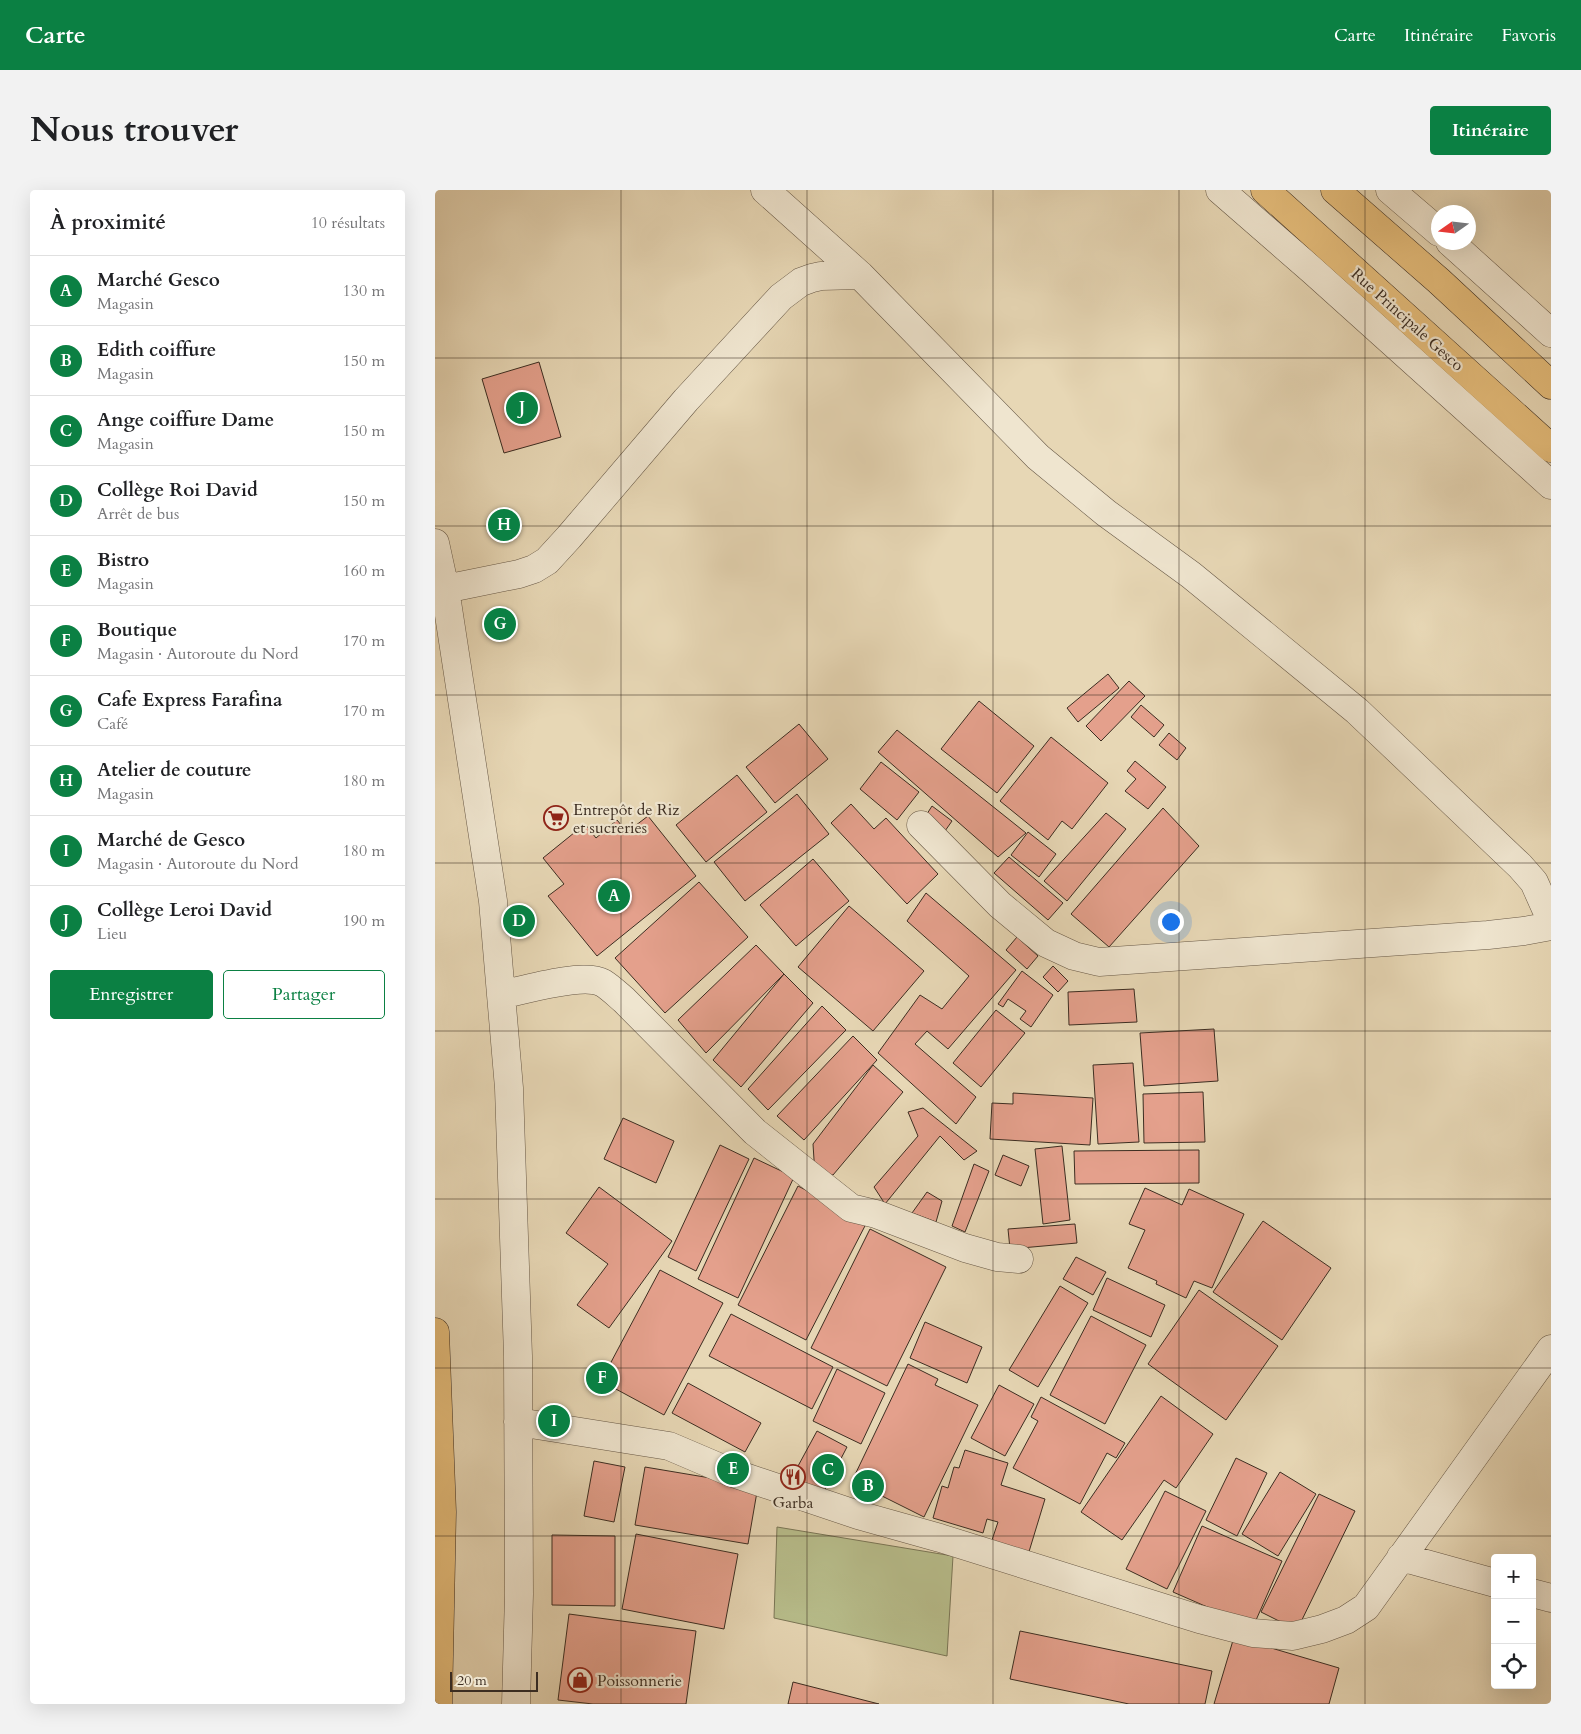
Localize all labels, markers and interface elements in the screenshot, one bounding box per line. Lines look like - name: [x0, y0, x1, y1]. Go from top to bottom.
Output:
- text: Carte: [25, 19, 86, 52]
- text: Carte: [1334, 23, 1376, 48]
- text: Itinéraire: [1404, 23, 1473, 48]
- text: Favoris: [1501, 23, 1556, 48]
- text: Nous trouver: [30, 106, 238, 154]
- button: Itinéraire: [1430, 106, 1551, 155]
- north arrow: [1431, 205, 1476, 250]
- text: À proximité: [50, 208, 166, 237]
- text: 10 résultats: [311, 212, 385, 234]
- street label: Rue Principale Gesco: [1346, 263, 1469, 376]
- text: Marché Gesco: [97, 267, 220, 293]
- text: A: [60, 280, 72, 302]
- text: 130 m: [343, 280, 385, 302]
- text: Magasin: [97, 293, 154, 315]
- text: Edith coiffure: [97, 337, 216, 363]
- text: B: [60, 350, 72, 372]
- text: 150 m: [343, 350, 385, 372]
- text: Magasin: [97, 363, 154, 385]
- pin: J: [506, 389, 538, 427]
- text: Ange coiffure Dame: [97, 407, 274, 433]
- text: C: [60, 420, 72, 442]
- text: 150 m: [343, 420, 385, 442]
- text: Magasin: [97, 433, 154, 455]
- text: Collège Roi David: [97, 477, 258, 503]
- text: D: [59, 490, 73, 512]
- text: 150 m: [343, 490, 385, 512]
- text: Arrêt de bus: [97, 503, 179, 525]
- pin: H: [488, 506, 520, 544]
- text: Bistro: [97, 547, 149, 573]
- text: E: [61, 560, 71, 582]
- text: 160 m: [343, 560, 385, 582]
- text: Magasin: [97, 573, 154, 595]
- pin: G: [484, 605, 516, 643]
- text: Boutique: [97, 617, 177, 643]
- text: F: [61, 630, 71, 652]
- text: 170 m: [343, 630, 385, 652]
- text: Magasin · Autoroute du Nord: [97, 643, 298, 665]
- text: Cafe Express Farafina: [97, 687, 283, 713]
- text: G: [59, 700, 73, 722]
- text: 170 m: [343, 700, 385, 722]
- text: Café: [97, 713, 128, 735]
- text: Atelier de couture: [97, 757, 252, 783]
- text: H: [59, 770, 73, 792]
- text: 180 m: [343, 770, 385, 792]
- text: Magasin: [97, 783, 154, 805]
- place label: Entrepôt de Riz et sucreries: [573, 799, 679, 839]
- supermarket icon: Entrepôt de Riz et sucreries: [543, 805, 569, 831]
- text: Marché de Gesco: [97, 827, 245, 853]
- text: I: [63, 840, 69, 862]
- text: 180 m: [343, 840, 385, 862]
- text: Magasin · Autoroute du Nord: [97, 853, 298, 875]
- pin: A: [598, 877, 630, 915]
- text: Collège Leroi David: [97, 897, 272, 923]
- pin: D: [503, 902, 535, 940]
- your location: [1158, 909, 1184, 935]
- text: J: [63, 910, 69, 932]
- text: 190 m: [343, 910, 385, 932]
- text: Lieu: [97, 923, 127, 945]
- button: Enregistrer: [50, 970, 213, 1019]
- button: Partager: [223, 970, 385, 1019]
- pin: F: [586, 1359, 618, 1397]
- pin: I: [538, 1402, 570, 1440]
- pin: E: [717, 1450, 749, 1488]
- pin: C: [812, 1451, 844, 1489]
- restaurant icon: Garba: [780, 1464, 806, 1490]
- pin: B: [852, 1467, 884, 1505]
- place label: Garba: [773, 1492, 814, 1514]
- map controls: [1491, 1554, 1536, 1689]
- button: +: [1491, 1554, 1536, 1599]
- button: −: [1491, 1599, 1536, 1644]
- button: locate: [1491, 1644, 1536, 1689]
- shop icon: Poissonnerie: [567, 1667, 593, 1693]
- scale bar: [450, 1669, 537, 1692]
- place label: Poissonnerie: [597, 1670, 682, 1692]
- text: 20 m: [457, 1671, 487, 1690]

